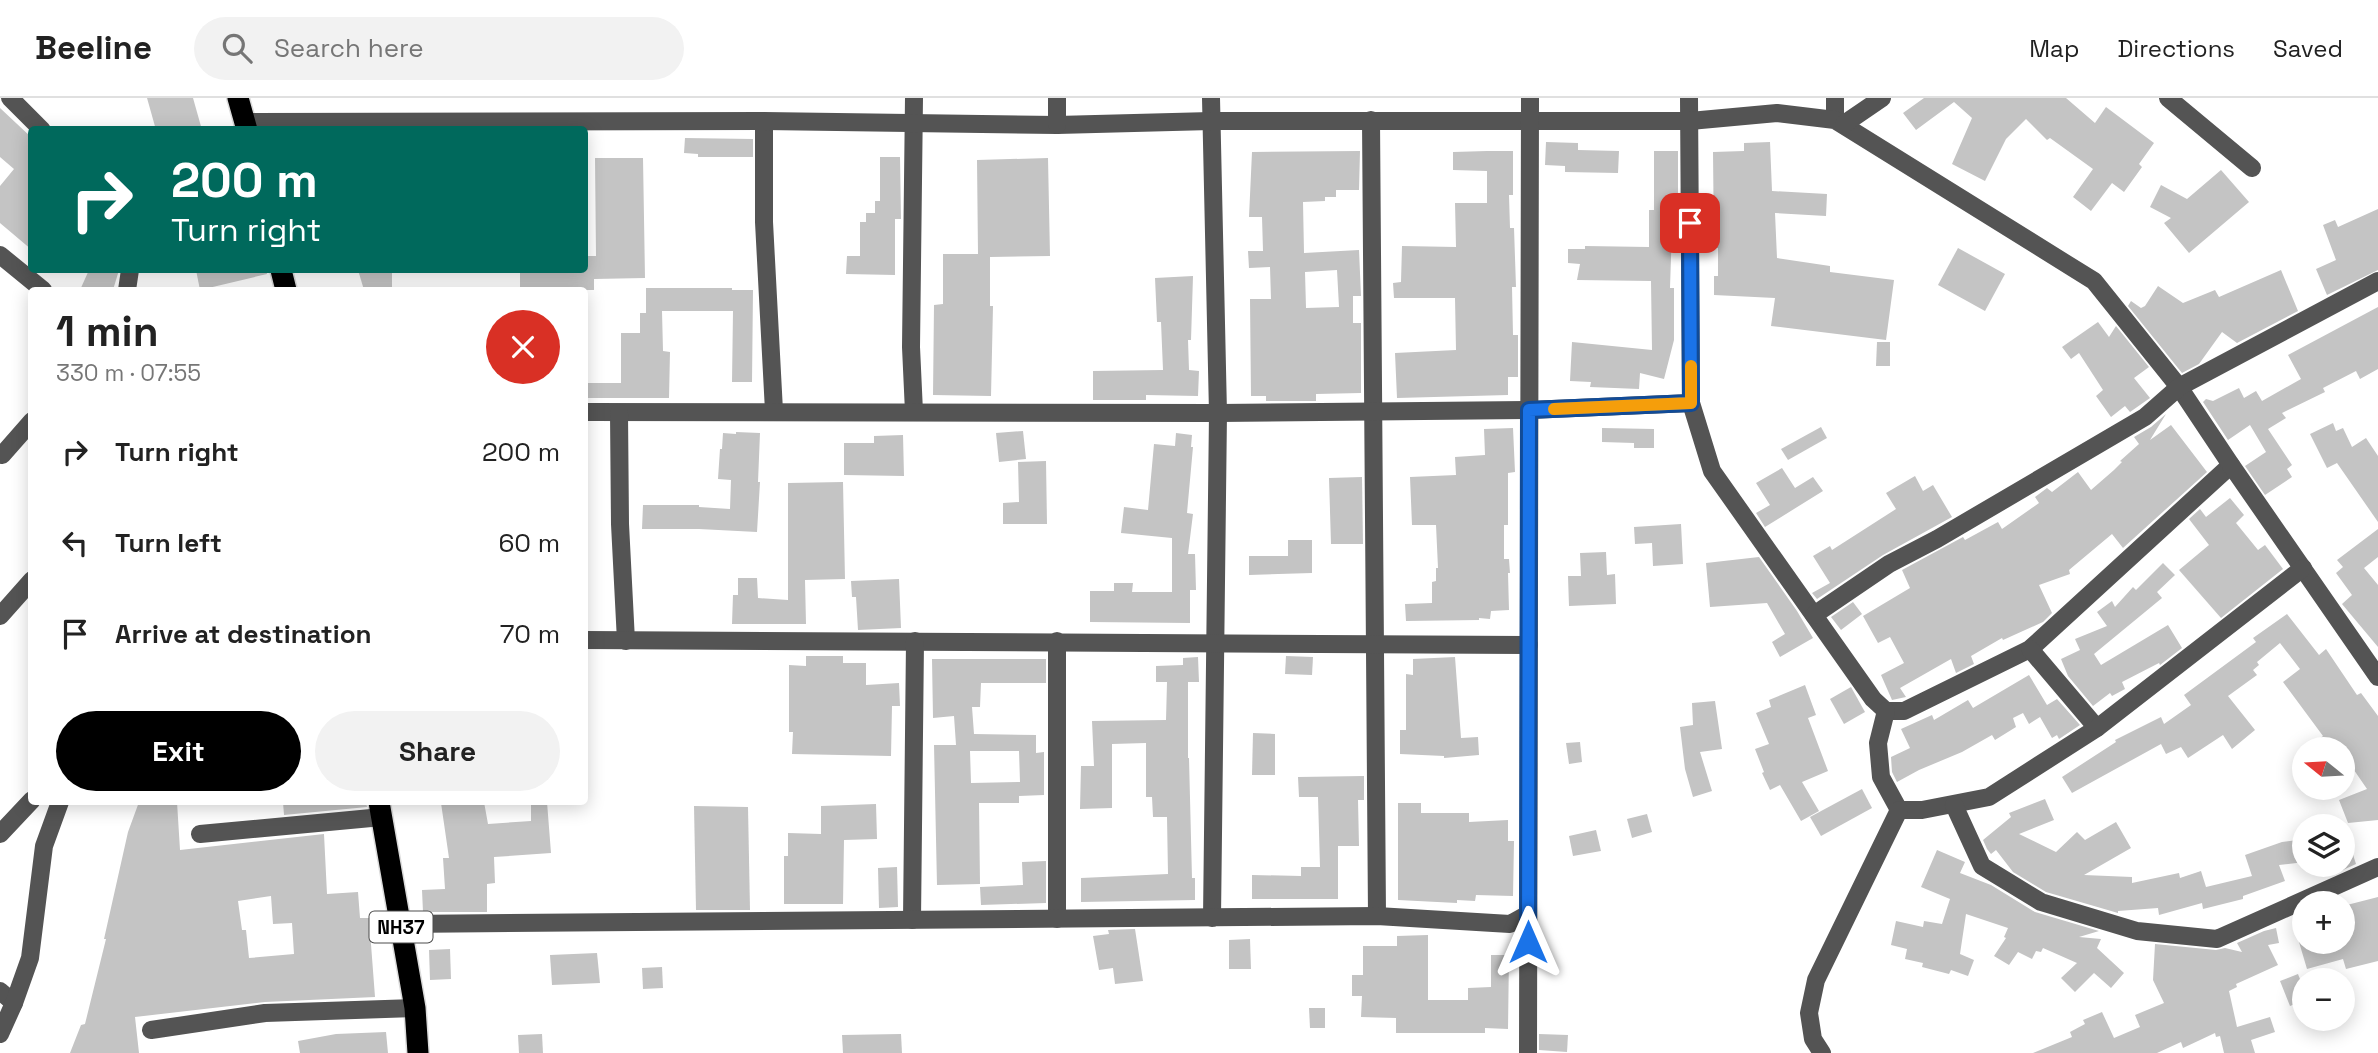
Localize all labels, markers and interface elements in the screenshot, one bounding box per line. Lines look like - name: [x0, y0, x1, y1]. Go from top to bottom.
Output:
- search box: [194, 17, 684, 80]
- text: Beeline: [35, 27, 152, 69]
- icon: search: [218, 29, 256, 67]
- text: Search here: [274, 31, 424, 65]
- text: Map: [2029, 33, 2079, 64]
- text: Directions: [2117, 33, 2235, 64]
- text: Saved: [2273, 33, 2343, 64]
- text: 200 m: [171, 149, 318, 211]
- icon: right: [56, 154, 147, 245]
- pin: [1660, 193, 1720, 253]
- icon: arrive: [1671, 204, 1709, 242]
- text: Turn right: [171, 210, 321, 250]
- text: 1 min: [56, 305, 159, 358]
- button: close: [486, 310, 560, 384]
- text: 330 m · 07:55: [56, 358, 201, 388]
- icon: right: [56, 433, 94, 471]
- text: Turn right: [115, 435, 239, 469]
- text: 200 m: [482, 435, 560, 469]
- icon: left: [56, 524, 94, 562]
- text: Turn left: [115, 526, 222, 560]
- text: 60 m: [498, 526, 560, 560]
- icon: arrive: [56, 615, 94, 653]
- text: Arrive at destination: [115, 617, 372, 651]
- text: 70 m: [500, 617, 560, 651]
- button: Exit: [56, 711, 301, 791]
- button: Share: [315, 711, 560, 791]
- north arrow: [2292, 737, 2356, 800]
- map controls: [2292, 737, 2355, 1031]
- button: layers: [2292, 814, 2355, 877]
- button: +: [2292, 891, 2355, 954]
- position arrow: [1491, 905, 1565, 979]
- road number: NH37: [370, 912, 432, 942]
- button: −: [2292, 968, 2355, 1031]

